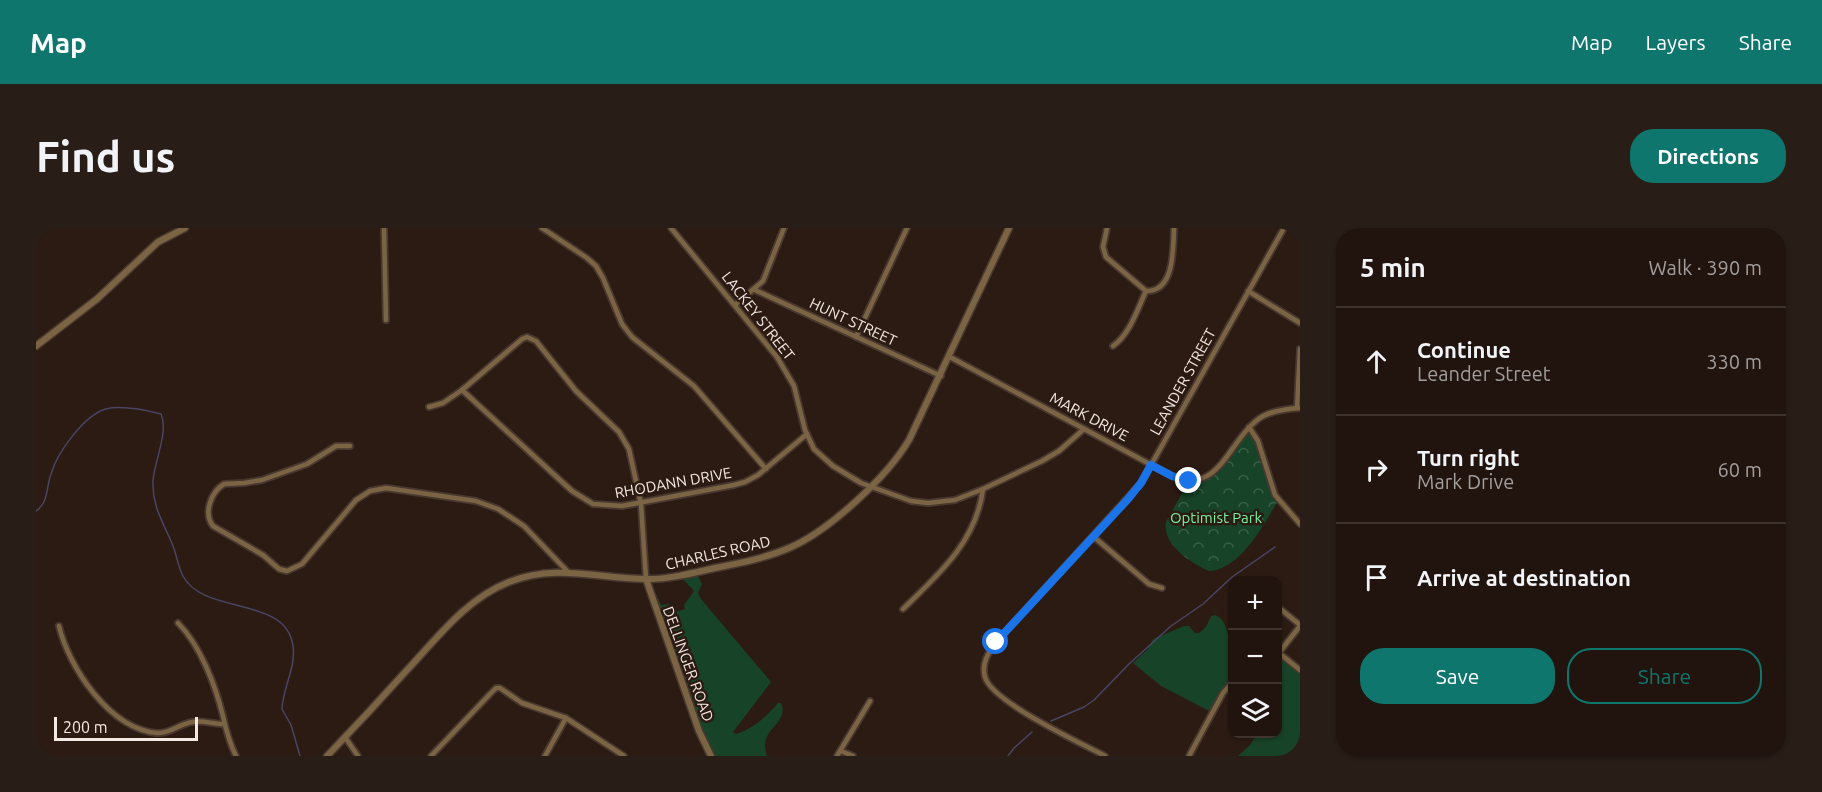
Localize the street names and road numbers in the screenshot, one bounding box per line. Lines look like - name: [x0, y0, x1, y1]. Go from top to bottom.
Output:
- street label: LACKEY STREET: [719, 268, 799, 364]
- street label: HUNT STREET: [807, 294, 900, 349]
- street label: LEANDER STREET: [1146, 325, 1219, 438]
- street label: MARK DRIVE: [1047, 389, 1131, 444]
- street label: RHODANN DRIVE: [613, 464, 733, 501]
- street label: CHARLES ROAD: [664, 532, 772, 573]
- street label: DELLINGER ROAD: [660, 604, 717, 724]

